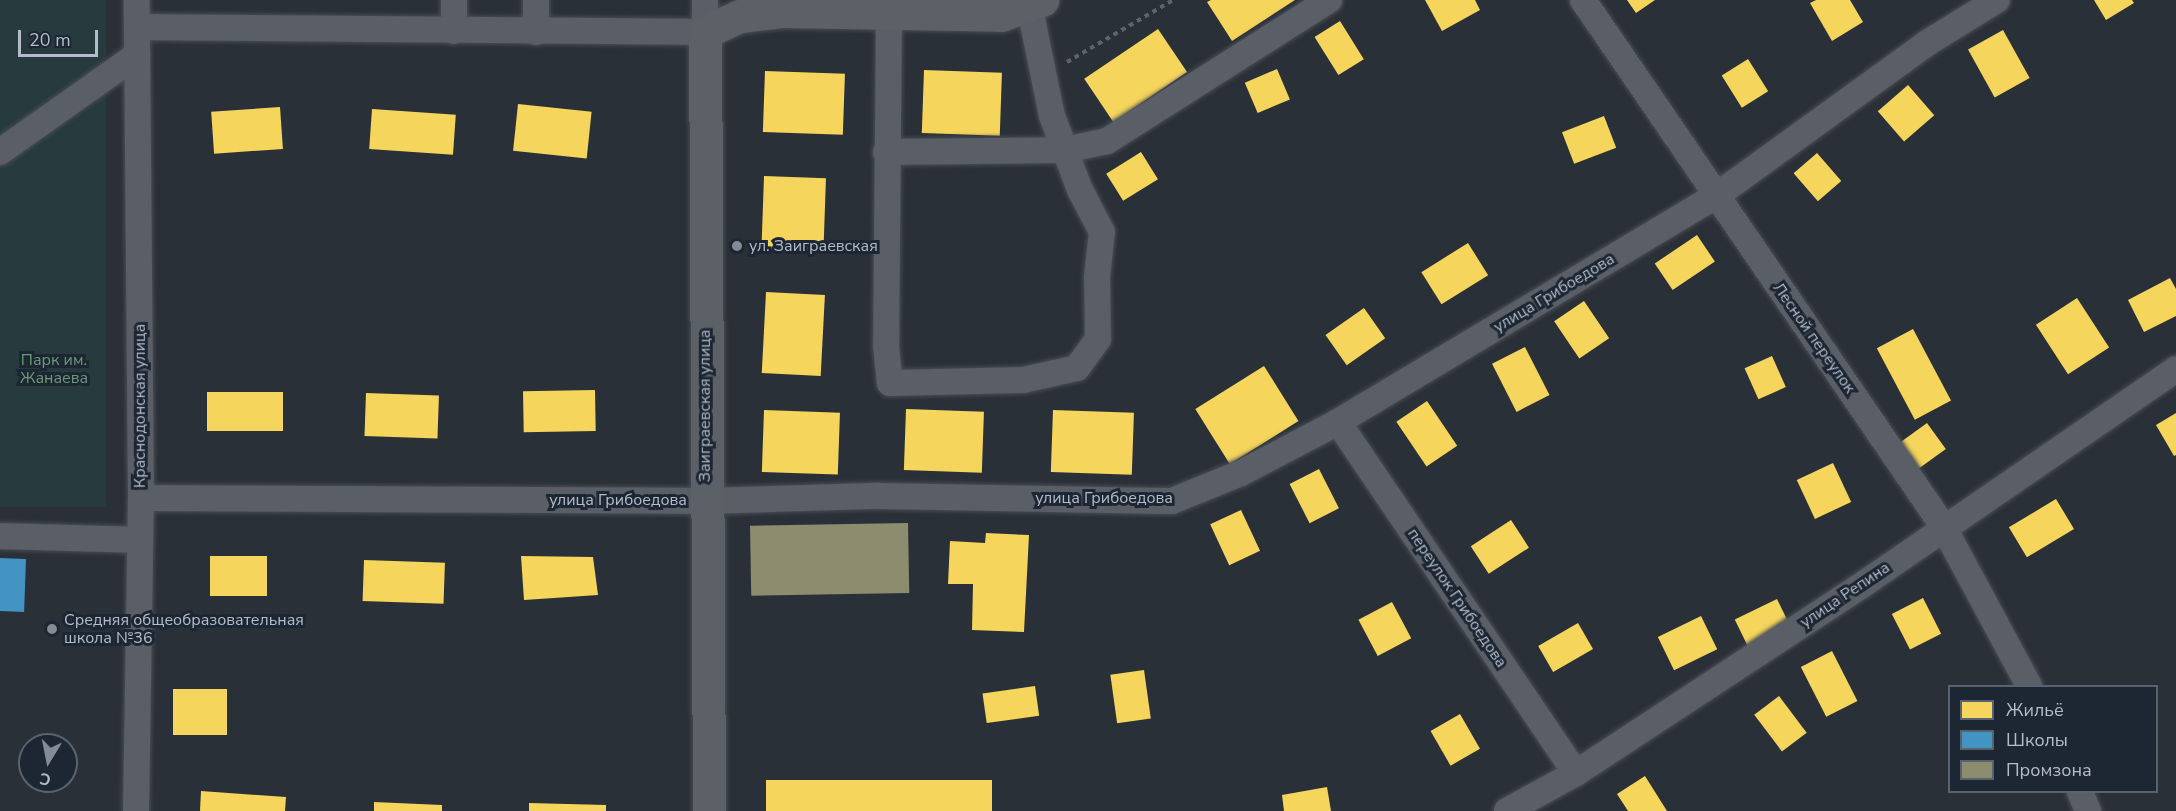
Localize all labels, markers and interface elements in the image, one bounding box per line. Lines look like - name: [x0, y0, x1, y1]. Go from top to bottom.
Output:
- scale bar: [21, 18, 100, 56]
- text: 20 m: [29, 28, 71, 52]
- place label: ул. Заиграевская: [749, 236, 878, 256]
- marker: ул. Заиграевская: [730, 239, 744, 253]
- street label: улица Грибоедова: [1490, 249, 1618, 337]
- street label: Лесной переулок: [1769, 279, 1859, 397]
- street label: Краснодонская улица: [130, 324, 150, 488]
- street label: Заиграевская улица: [695, 330, 715, 482]
- park label: Парк им. Жанаева: [20, 350, 88, 388]
- street label: улица Грибоедова: [1035, 488, 1173, 508]
- street label: улица Грибоедова: [549, 490, 687, 510]
- street label: переулок Грибоедова: [1403, 525, 1511, 671]
- street label: улица Репина: [1797, 558, 1893, 632]
- place label: Средняя общеобразовательная школа №36: [64, 610, 304, 648]
- marker: Средняя общеобразовательная школа №36: [45, 622, 59, 636]
- legend: [1948, 685, 2158, 793]
- text: Жильё: [2006, 698, 2064, 722]
- text: Школы: [2006, 728, 2068, 752]
- north arrow: [18, 733, 78, 793]
- text: Промзона: [2006, 758, 2092, 782]
- text: С: [38, 767, 52, 791]

